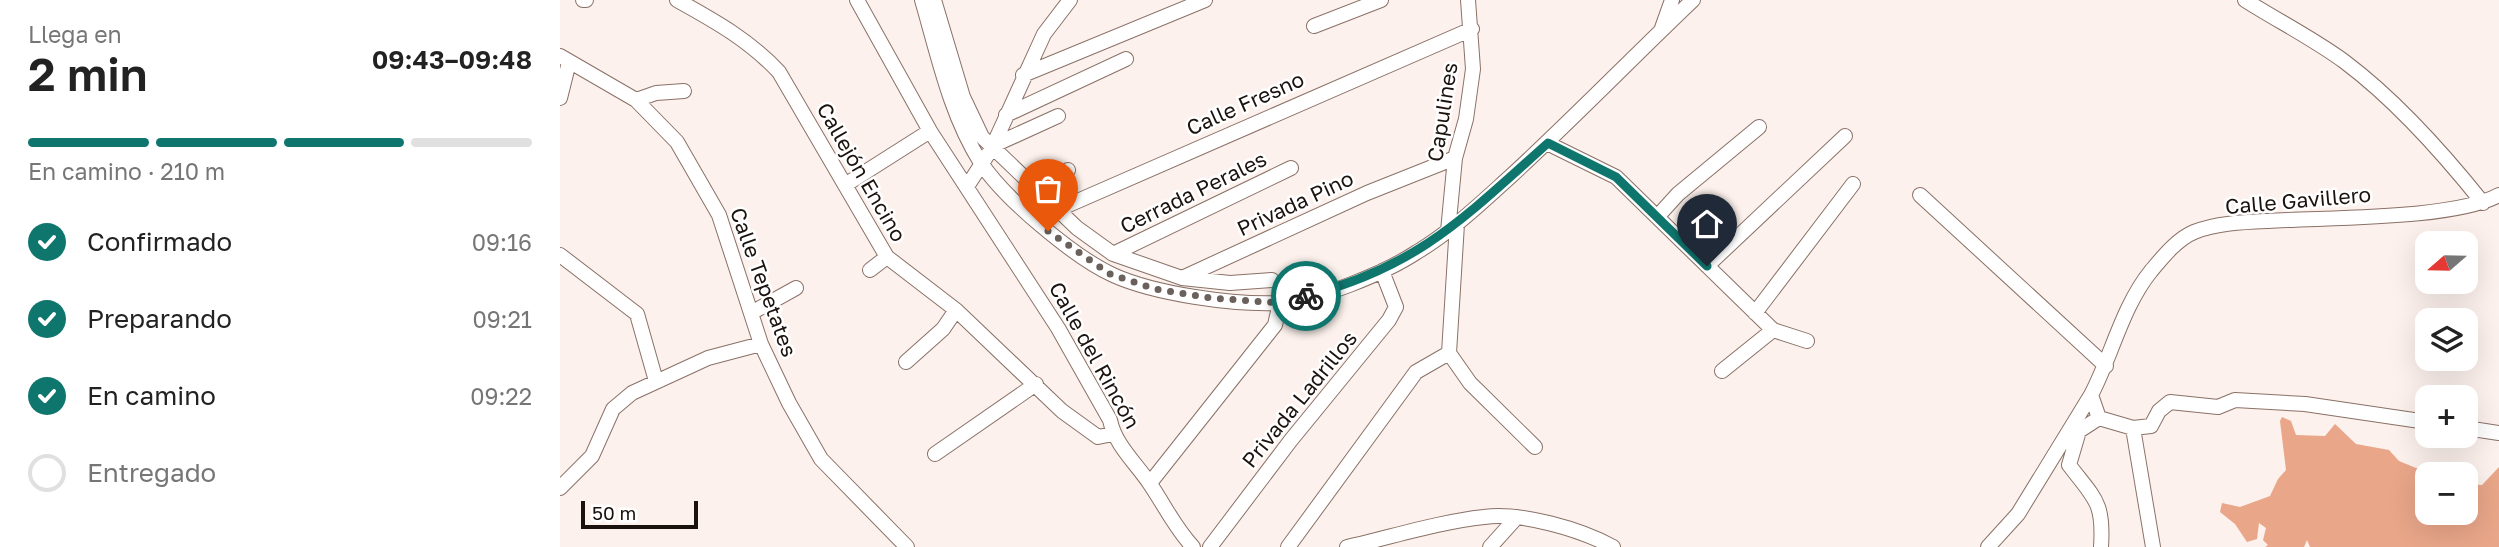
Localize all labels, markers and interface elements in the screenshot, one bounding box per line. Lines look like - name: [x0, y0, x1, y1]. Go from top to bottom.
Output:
- text: Llega en: [28, 20, 122, 48]
- text: 09:43–09:48: [372, 44, 532, 75]
- text: 2 min: [28, 46, 148, 101]
- street label: Capulines: [1421, 60, 1463, 164]
- street label: Calle Fresno: [1182, 65, 1308, 141]
- street label: Callejón Encino: [812, 98, 912, 246]
- street label: Cerrada Perales: [1115, 145, 1271, 239]
- text: En camino · 210 m: [28, 157, 225, 185]
- pin: [1018, 159, 1078, 231]
- street label: Privada Pino: [1233, 165, 1357, 241]
- icon: bag: [1029, 170, 1067, 208]
- street label: Calle Gavillero: [2224, 181, 2372, 219]
- pin: [1677, 194, 1737, 266]
- street label: Calle Tepetates: [725, 204, 803, 360]
- icon: home: [1688, 205, 1726, 243]
- icon: check: [28, 223, 66, 261]
- text: Confirmado: [87, 226, 232, 257]
- text: 09:16: [472, 228, 532, 256]
- north arrow: [2415, 231, 2478, 294]
- map controls: [2415, 231, 2478, 525]
- courier: [1271, 261, 1341, 331]
- street label: Calle del Rincón: [1044, 277, 1146, 433]
- icon: bike: [1287, 277, 1325, 315]
- icon: check: [28, 300, 66, 338]
- text: Preparando: [87, 303, 232, 334]
- text: 09:21: [472, 305, 532, 333]
- button: layers: [2415, 308, 2478, 371]
- street label: Privada Ladrillos: [1236, 325, 1362, 473]
- icon: check: [28, 377, 66, 415]
- text: En camino: [87, 380, 216, 411]
- text: 09:22: [470, 382, 532, 410]
- button: +: [2415, 385, 2478, 448]
- text: Entregado: [87, 457, 216, 488]
- button: −: [2415, 462, 2478, 525]
- scale bar: [581, 498, 698, 530]
- text: 50 m: [592, 501, 636, 524]

